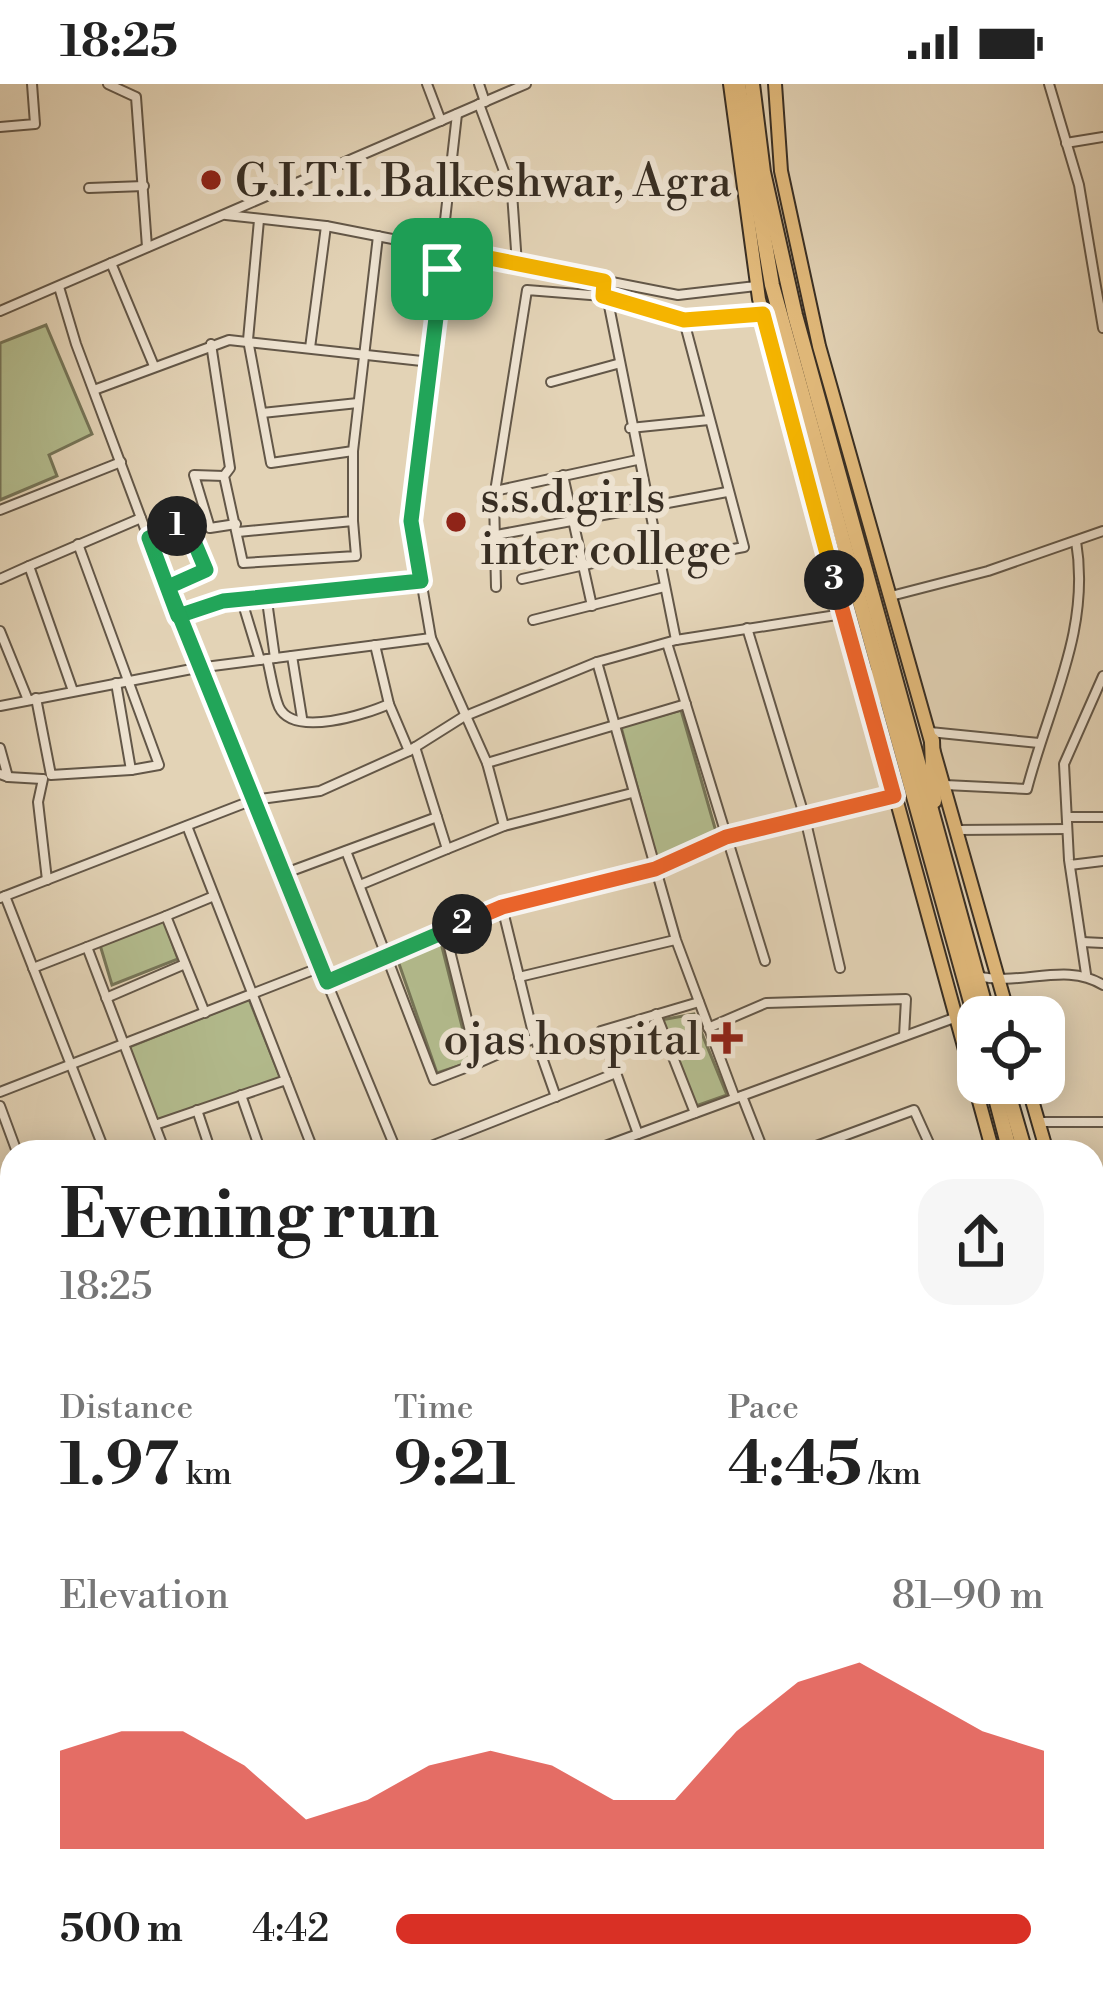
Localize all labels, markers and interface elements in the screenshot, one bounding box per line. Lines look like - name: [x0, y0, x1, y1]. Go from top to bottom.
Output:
- text: 18:25: [60, 14, 178, 71]
- place label: G.I.T.I. Balkeshwar, Agra: [235, 154, 732, 211]
- marker: G.I.T.I. Balkeshwar, Agra: [198, 167, 224, 193]
- pin: [391, 218, 493, 320]
- icon: arrive: [409, 236, 475, 302]
- place label: s.s.d.girls inter college: [480, 470, 732, 579]
- pin: 1: [147, 496, 207, 556]
- text: 1: [169, 505, 185, 546]
- marker: s.s.d.girls inter college: [443, 509, 469, 535]
- pin: 3: [804, 550, 864, 610]
- text: 3: [824, 559, 844, 600]
- pin: 2: [432, 894, 492, 954]
- text: 2: [452, 903, 472, 944]
- map controls: [957, 996, 1065, 1104]
- button: locate: [957, 996, 1065, 1104]
- place label: ojas hospital: [443, 1012, 700, 1069]
- marker: ojas hospital: [711, 1022, 743, 1054]
- text: Evening run: [60, 1176, 439, 1259]
- button: share: [918, 1179, 1044, 1305]
- text: 18:25: [60, 1263, 152, 1312]
- text: Distance: [60, 1388, 193, 1429]
- text: Time: [394, 1388, 473, 1429]
- text: Pace: [728, 1388, 799, 1429]
- text: 1.97: [60, 1429, 179, 1504]
- text: 9:21: [394, 1429, 515, 1504]
- text: 4:45: [728, 1429, 862, 1504]
- text: km: [179, 1454, 232, 1495]
- text: /km: [862, 1454, 921, 1495]
- text: Elevation: [60, 1572, 229, 1621]
- text: 81–90 m: [891, 1572, 1044, 1621]
- text: 500 m: [60, 1905, 183, 1954]
- text: 4:42: [252, 1905, 329, 1954]

